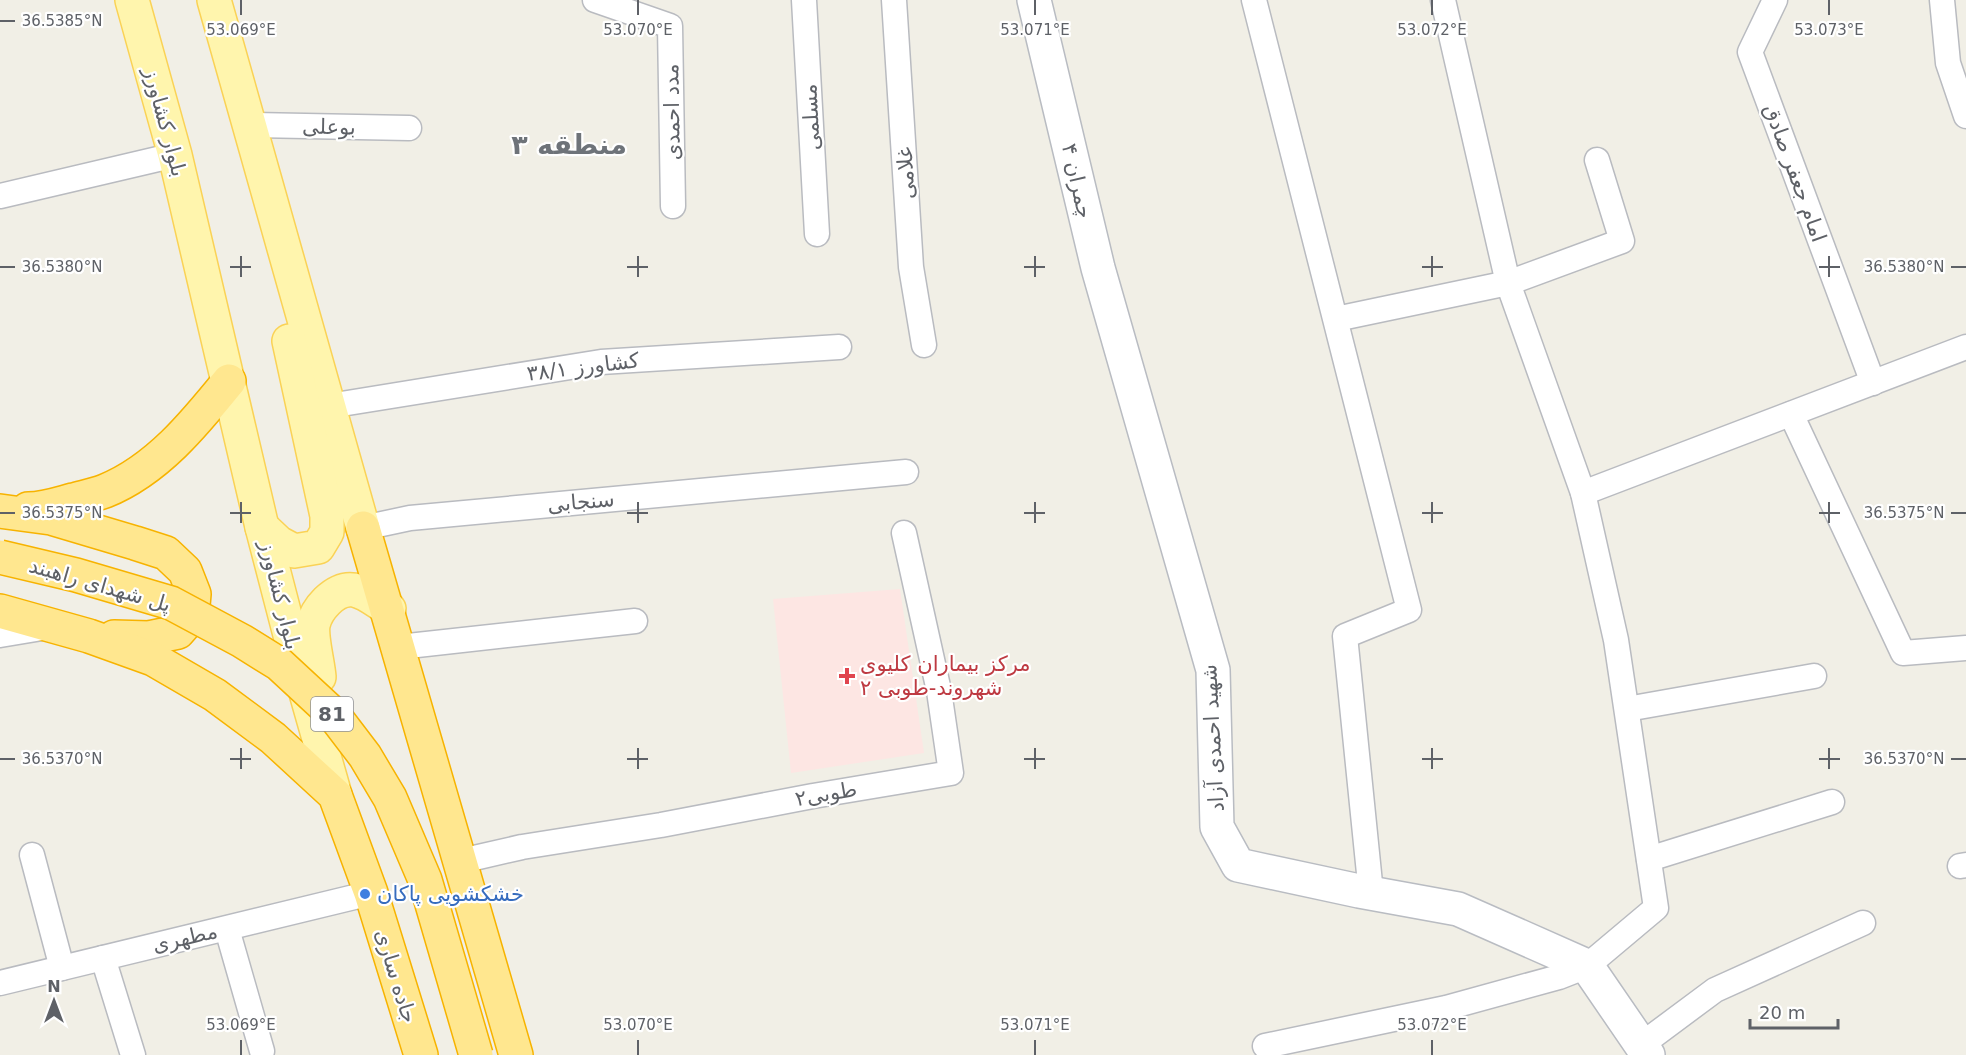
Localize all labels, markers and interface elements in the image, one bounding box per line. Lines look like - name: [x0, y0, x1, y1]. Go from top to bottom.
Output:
- text: 36.5385°N: [22, 12, 102, 30]
- text: 53.069°E: [206, 21, 276, 39]
- text: 53.070°E: [603, 21, 673, 39]
- text: 53.071°E: [1000, 21, 1070, 39]
- text: 53.072°E: [1397, 21, 1467, 39]
- text: 53.073°E: [1794, 21, 1864, 39]
- street label: مدد احمدی: [659, 63, 685, 161]
- street label: بلوار کشاورز: [139, 64, 191, 179]
- street label: مسلمی: [797, 83, 825, 151]
- street label: امام جعفر صادق: [1759, 101, 1831, 245]
- street label: بوعلی: [302, 115, 356, 139]
- district label: منطقه ۳: [511, 129, 627, 160]
- street label: چمران ۴: [1057, 141, 1097, 221]
- street label: غلامی: [893, 146, 919, 200]
- text: 36.5380°N: [22, 258, 102, 276]
- text: 36.5380°N: [1864, 258, 1944, 276]
- street label: کشاورز ۳۸/۱: [525, 348, 641, 386]
- street label: سنجابی: [546, 487, 616, 517]
- text: 36.5375°N: [22, 504, 102, 522]
- text: 36.5375°N: [1864, 504, 1944, 522]
- street label: بلوار کشاورز: [255, 537, 305, 652]
- street label: پل شهدای راهبند: [26, 553, 174, 617]
- place label: مرکز بیماران کلیوی شهروند-طوبی ۲: [860, 652, 1030, 700]
- street label: شهید احمدی آزاد: [1196, 664, 1229, 812]
- marker: مرکز بیماران کلیوی شهروند-طوبی ۲: [838, 667, 856, 685]
- road number: 81: [311, 697, 353, 731]
- text: 36.5370°N: [22, 750, 102, 768]
- text: 36.5370°N: [1864, 750, 1944, 768]
- street label: طوبی۲: [793, 777, 859, 811]
- place label: خشکشویی پاکان: [377, 882, 524, 906]
- marker: خشکشویی پاکان: [358, 887, 372, 901]
- street label: مطهری: [150, 919, 220, 957]
- street label: جاده ساری: [370, 926, 422, 1026]
- north arrow: [24, 971, 84, 1031]
- text: N: [47, 977, 61, 996]
- scale bar: [1750, 992, 1838, 1030]
- text: 20 m: [1759, 1002, 1805, 1023]
- text: 53.069°E: [206, 1016, 276, 1034]
- text: 53.070°E: [603, 1016, 673, 1034]
- text: 53.071°E: [1000, 1016, 1070, 1034]
- text: 53.072°E: [1397, 1016, 1467, 1034]

